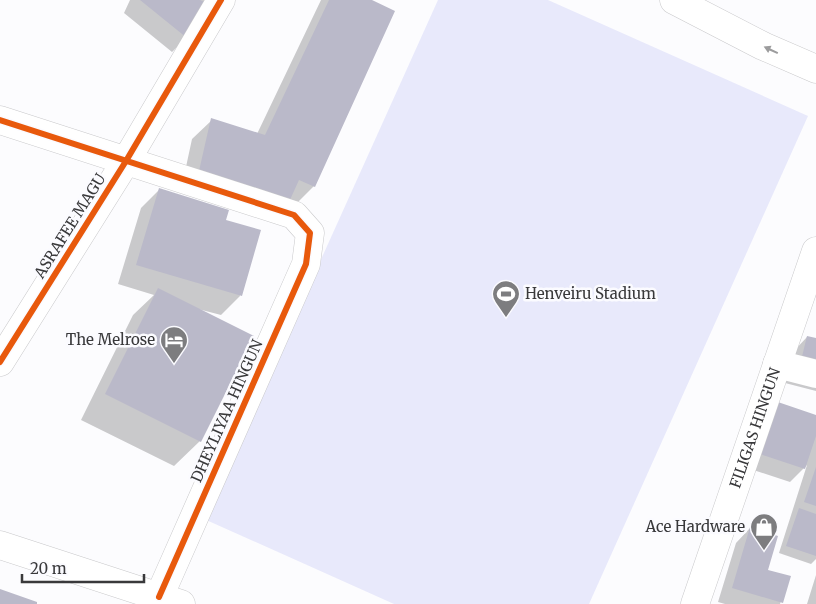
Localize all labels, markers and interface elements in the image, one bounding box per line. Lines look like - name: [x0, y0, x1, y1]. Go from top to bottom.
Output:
- one-way arrow: [764, 45, 779, 54]
- street label: ASRAFEE MAGU: [29, 170, 109, 283]
- sports icon: Henveiru Stadium: [491, 279, 521, 318]
- place label: Henveiru Stadium: [525, 284, 656, 303]
- hotel icon: The Melrose: [159, 325, 189, 364]
- place label: The Melrose: [66, 330, 155, 349]
- street label: DHEYLIYAA HINGUN: [186, 336, 267, 485]
- street label: FILIGAS HINGUN: [725, 365, 784, 491]
- shop icon: Ace Hardware: [749, 512, 779, 551]
- place label: Ace Hardware: [645, 517, 745, 536]
- scale bar: [22, 552, 145, 584]
- text: 20 m: [30, 559, 67, 578]

